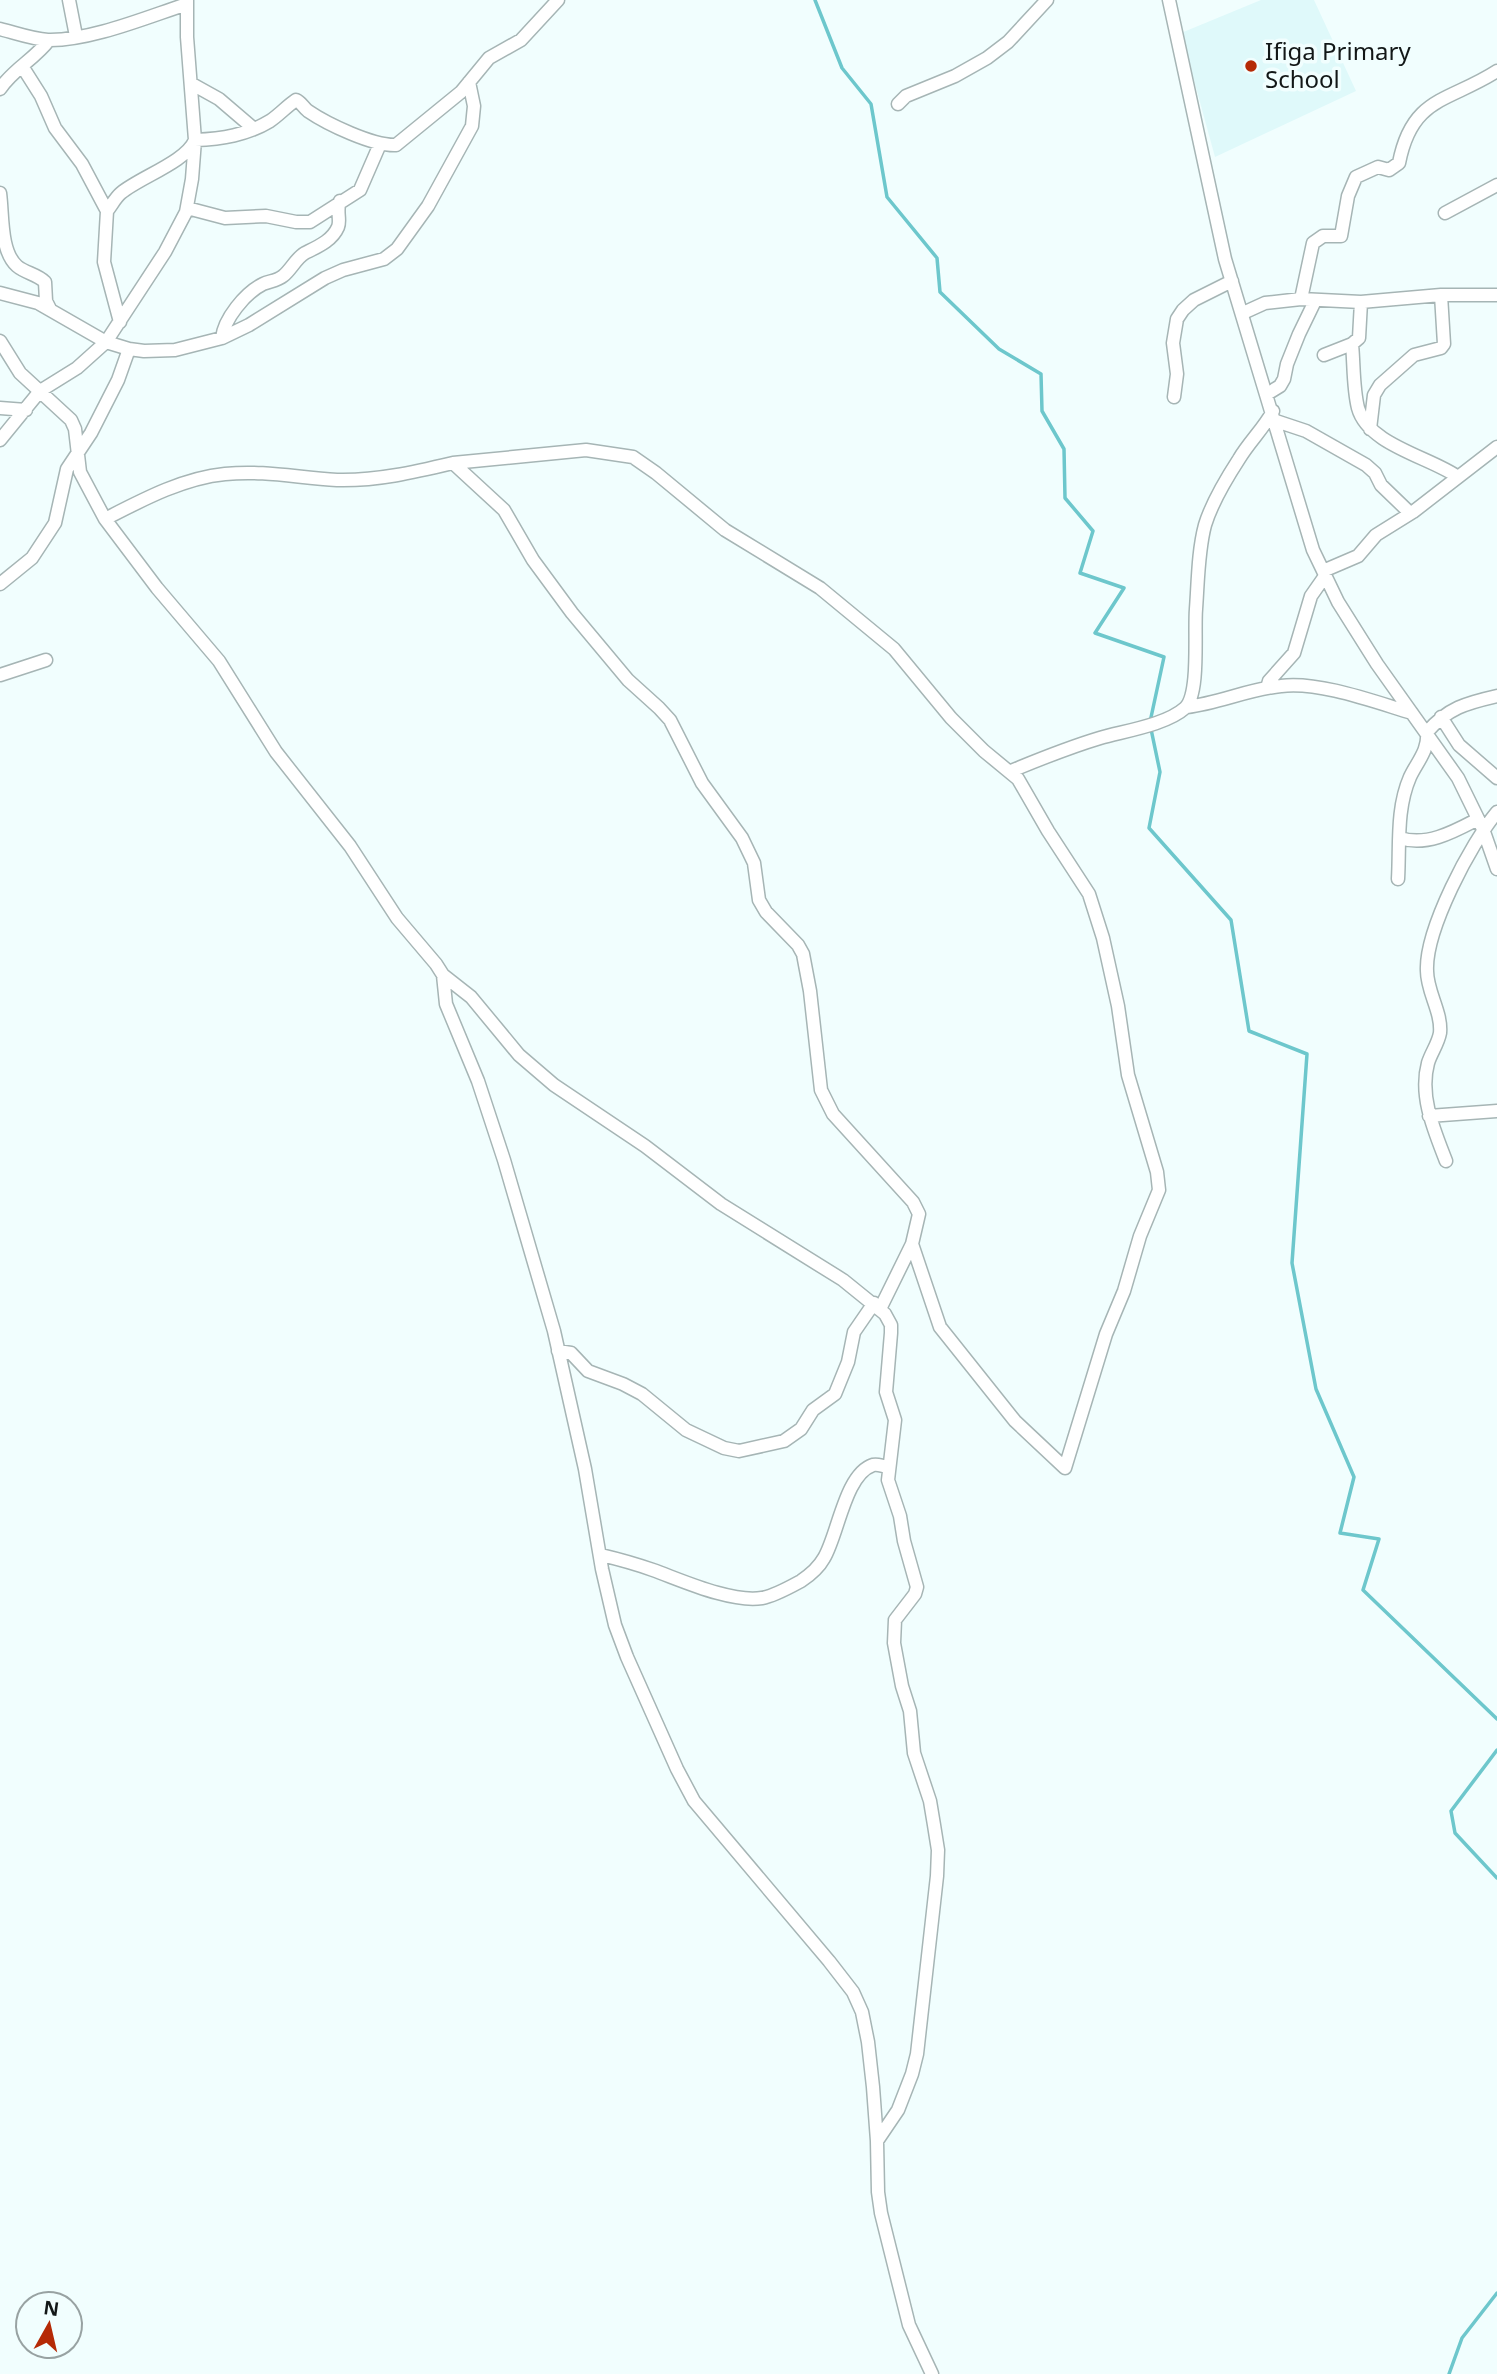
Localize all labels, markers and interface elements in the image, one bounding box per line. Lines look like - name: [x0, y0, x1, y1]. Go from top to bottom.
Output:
- place label: Ifiga Primary School: [1265, 34, 1411, 95]
- marker: Ifiga Primary School: [1243, 58, 1259, 74]
- north arrow: [14, 2290, 84, 2360]
- text: N: [42, 2294, 61, 2322]

